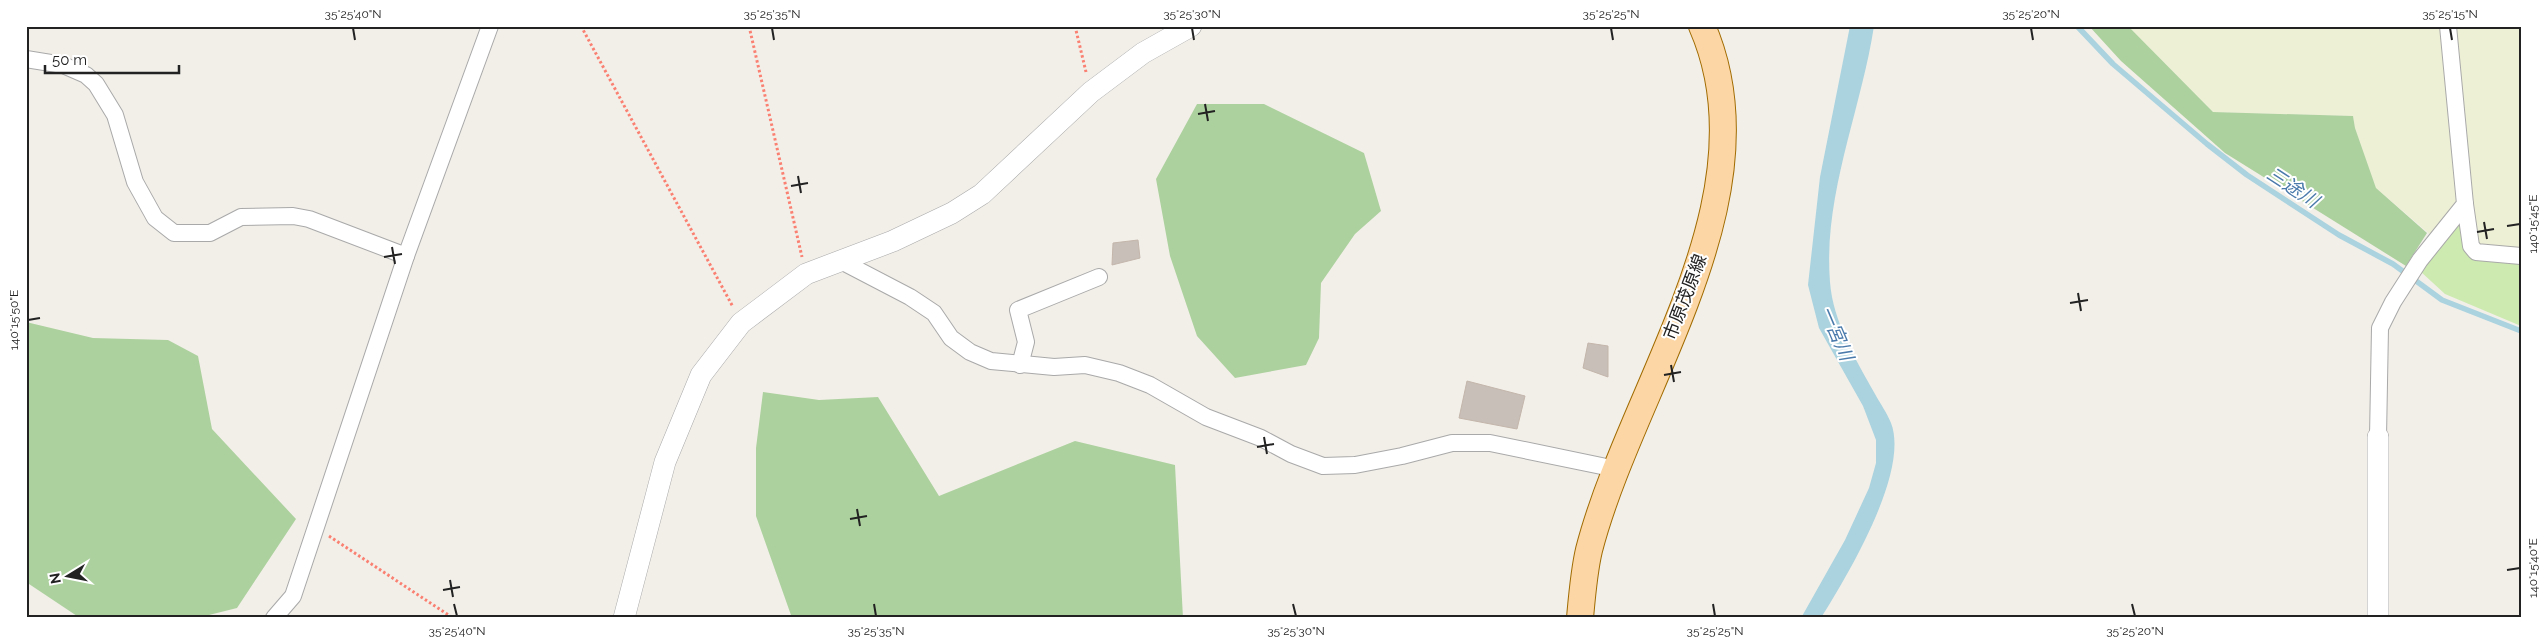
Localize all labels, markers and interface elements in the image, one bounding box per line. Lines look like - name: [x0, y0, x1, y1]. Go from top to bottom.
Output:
- text: 35°25'40"N: [325, 7, 381, 21]
- text: 35°25'35"N: [744, 7, 800, 21]
- text: 35°25'30"N: [1163, 7, 1221, 21]
- text: 35°25'25"N: [1583, 7, 1639, 21]
- text: 35°25'20"N: [2002, 7, 2060, 21]
- text: 35°25'15"N: [2422, 7, 2478, 21]
- scale bar: [45, 42, 179, 74]
- text: 50 m: [52, 51, 87, 69]
- water label: 三途川: [2263, 162, 2325, 213]
- text: 140°15'45"E: [2526, 195, 2540, 253]
- street label: 市原茂原線: [1659, 251, 1710, 343]
- text: 140°15'50"E: [7, 290, 21, 350]
- water label: 一宮川: [1816, 302, 1859, 365]
- text: 140°15'40"E: [2526, 538, 2540, 598]
- north arrow: [42, 552, 92, 602]
- text: N: [46, 572, 64, 585]
- text: 35°25'40"N: [429, 624, 485, 638]
- text: 35°25'35"N: [848, 624, 904, 638]
- text: 35°25'30"N: [1267, 624, 1325, 638]
- text: 35°25'25"N: [1687, 624, 1743, 638]
- text: 35°25'20"N: [2106, 624, 2164, 638]

